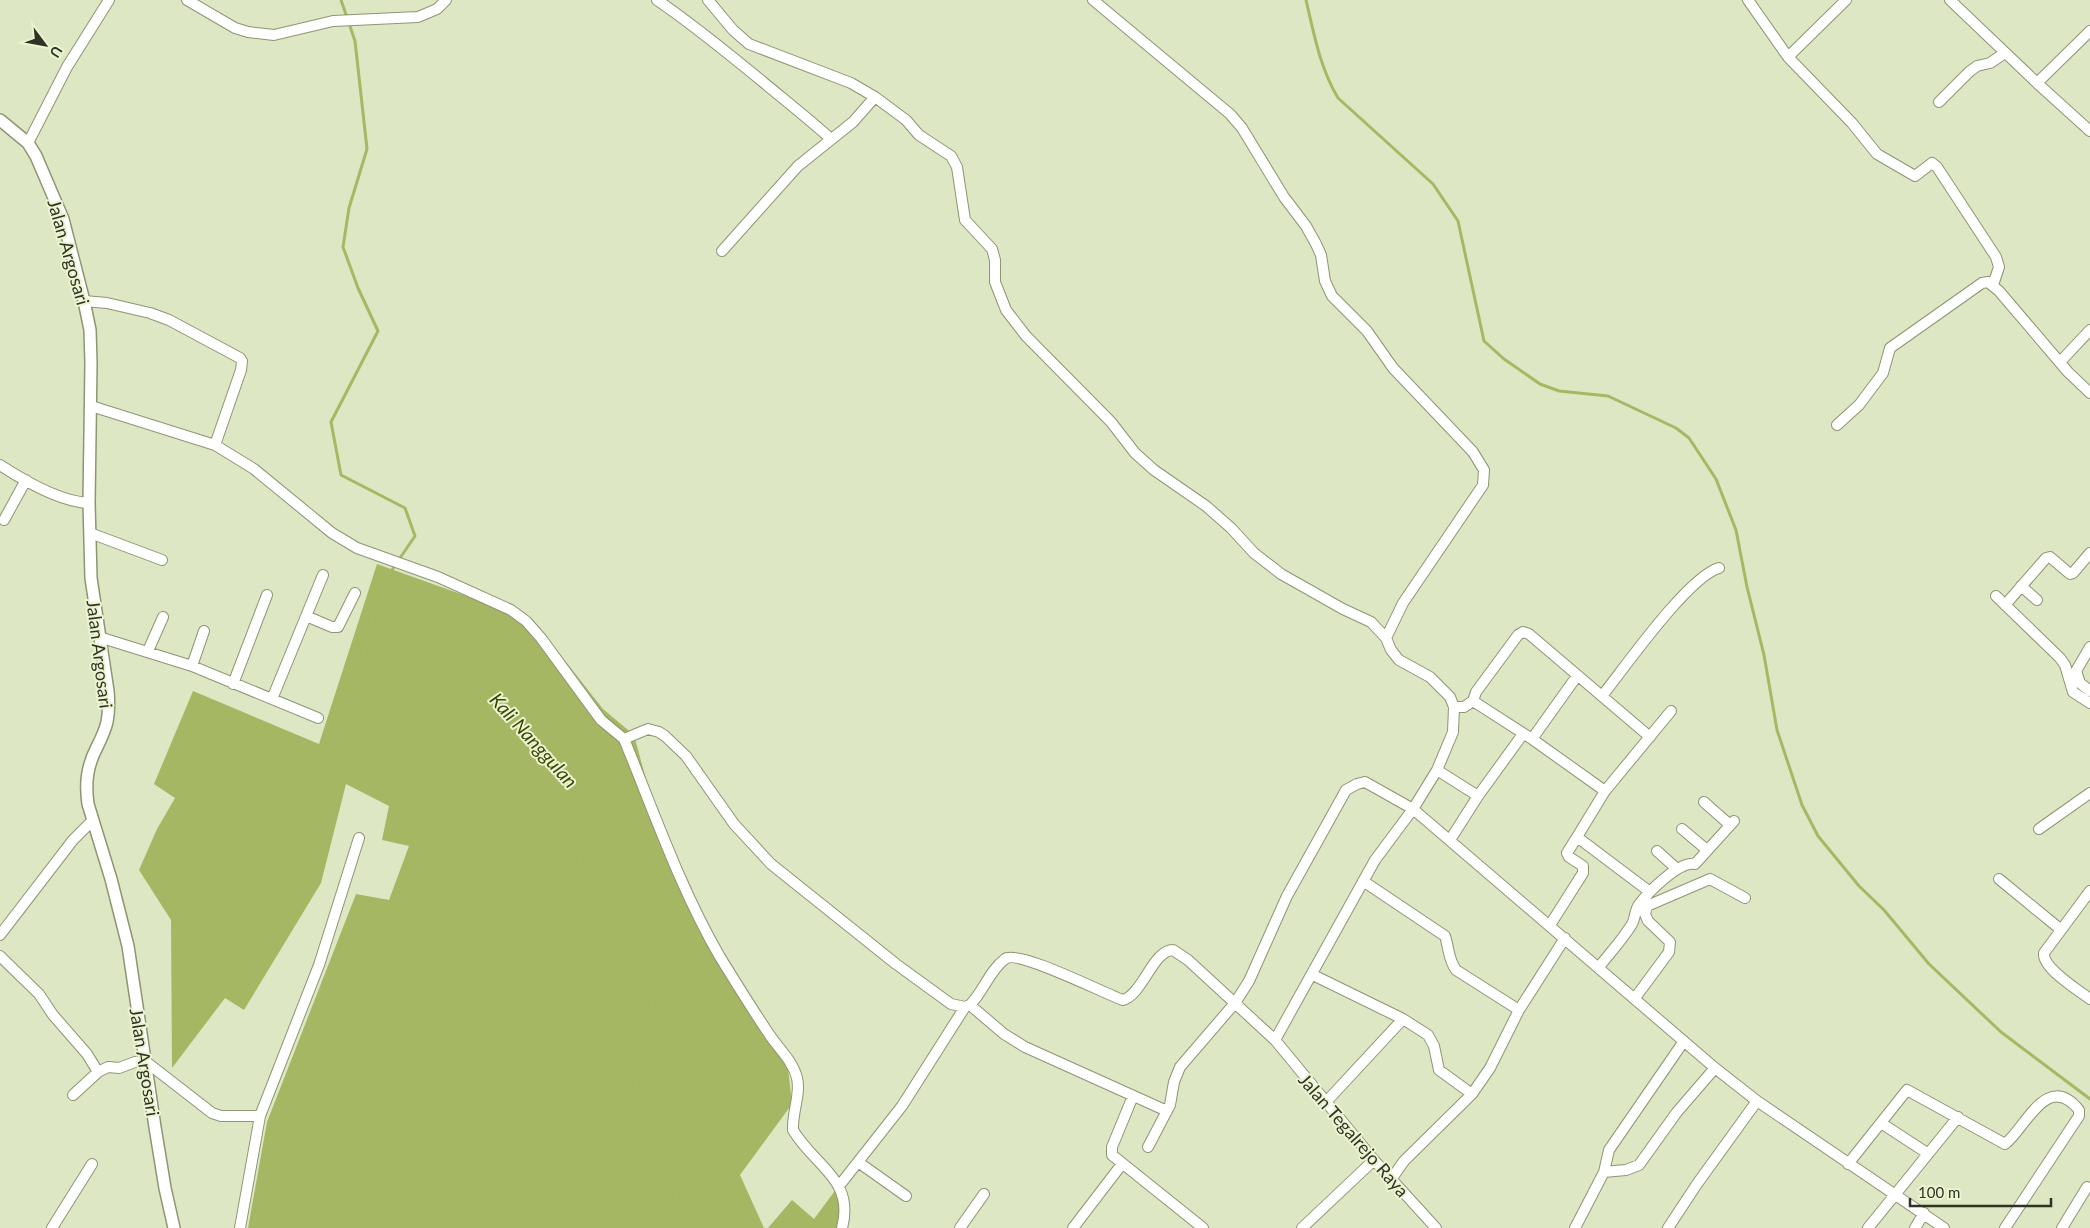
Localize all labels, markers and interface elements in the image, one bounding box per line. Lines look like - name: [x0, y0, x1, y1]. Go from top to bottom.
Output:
- north arrow: [20, 20, 70, 70]
- text: U: [46, 43, 66, 61]
- street label: Jalan Argosari: [43, 197, 95, 307]
- street label: Jalan Argosari: [82, 599, 118, 709]
- water label: Kali Nanggulan: [485, 688, 583, 792]
- street label: Jalan Argosari: [126, 1006, 164, 1118]
- street label: Jalan Tegalrejo Raya: [1294, 1069, 1414, 1201]
- scale bar: [1910, 1176, 2051, 1208]
- text: 100 m: [1918, 1183, 1960, 1201]

